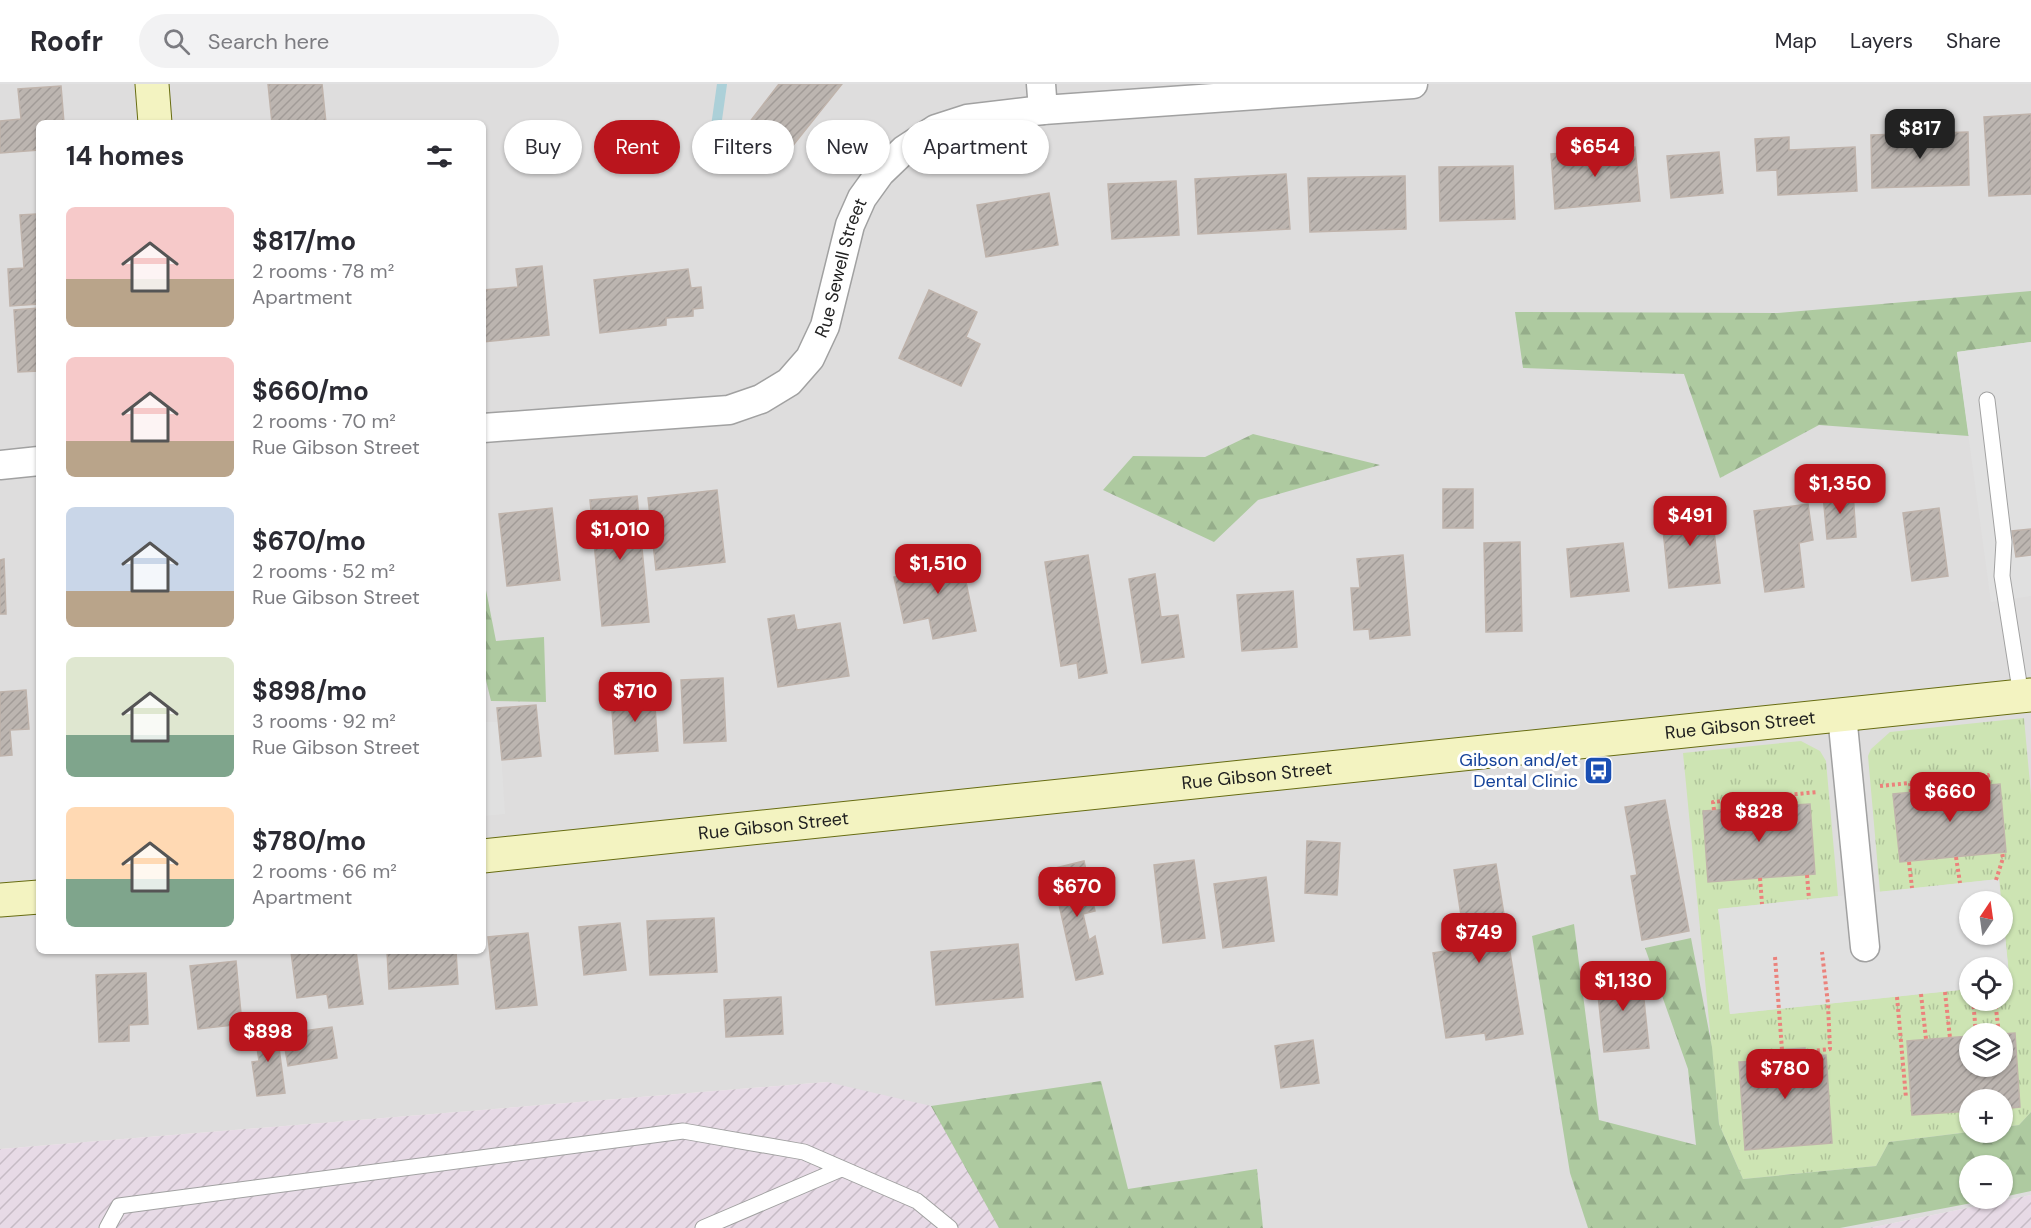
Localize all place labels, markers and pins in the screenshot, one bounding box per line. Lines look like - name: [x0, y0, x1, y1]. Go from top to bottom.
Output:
- pin: $817: [1884, 109, 1956, 160]
- pin: $654: [1559, 127, 1631, 178]
- pin: $1,350: [1791, 464, 1889, 515]
- pin: $491: [1654, 496, 1726, 547]
- pin: $1,010: [571, 510, 669, 561]
- pin: $1,510: [889, 544, 987, 595]
- pin: $710: [599, 672, 671, 723]
- place label: Gibson and/et Dental Clinic: [1459, 748, 1578, 793]
- bus stop icon: Gibson and/et Dental Clinic: [1583, 754, 1615, 786]
- pin: $660: [1914, 772, 1986, 823]
- pin: $828: [1723, 792, 1795, 843]
- pin: $670: [1041, 867, 1113, 918]
- pin: $749: [1443, 913, 1515, 964]
- pin: $1,130: [1574, 961, 1672, 1012]
- pin: $898: [232, 1012, 304, 1063]
- pin: $780: [1749, 1049, 1821, 1100]

